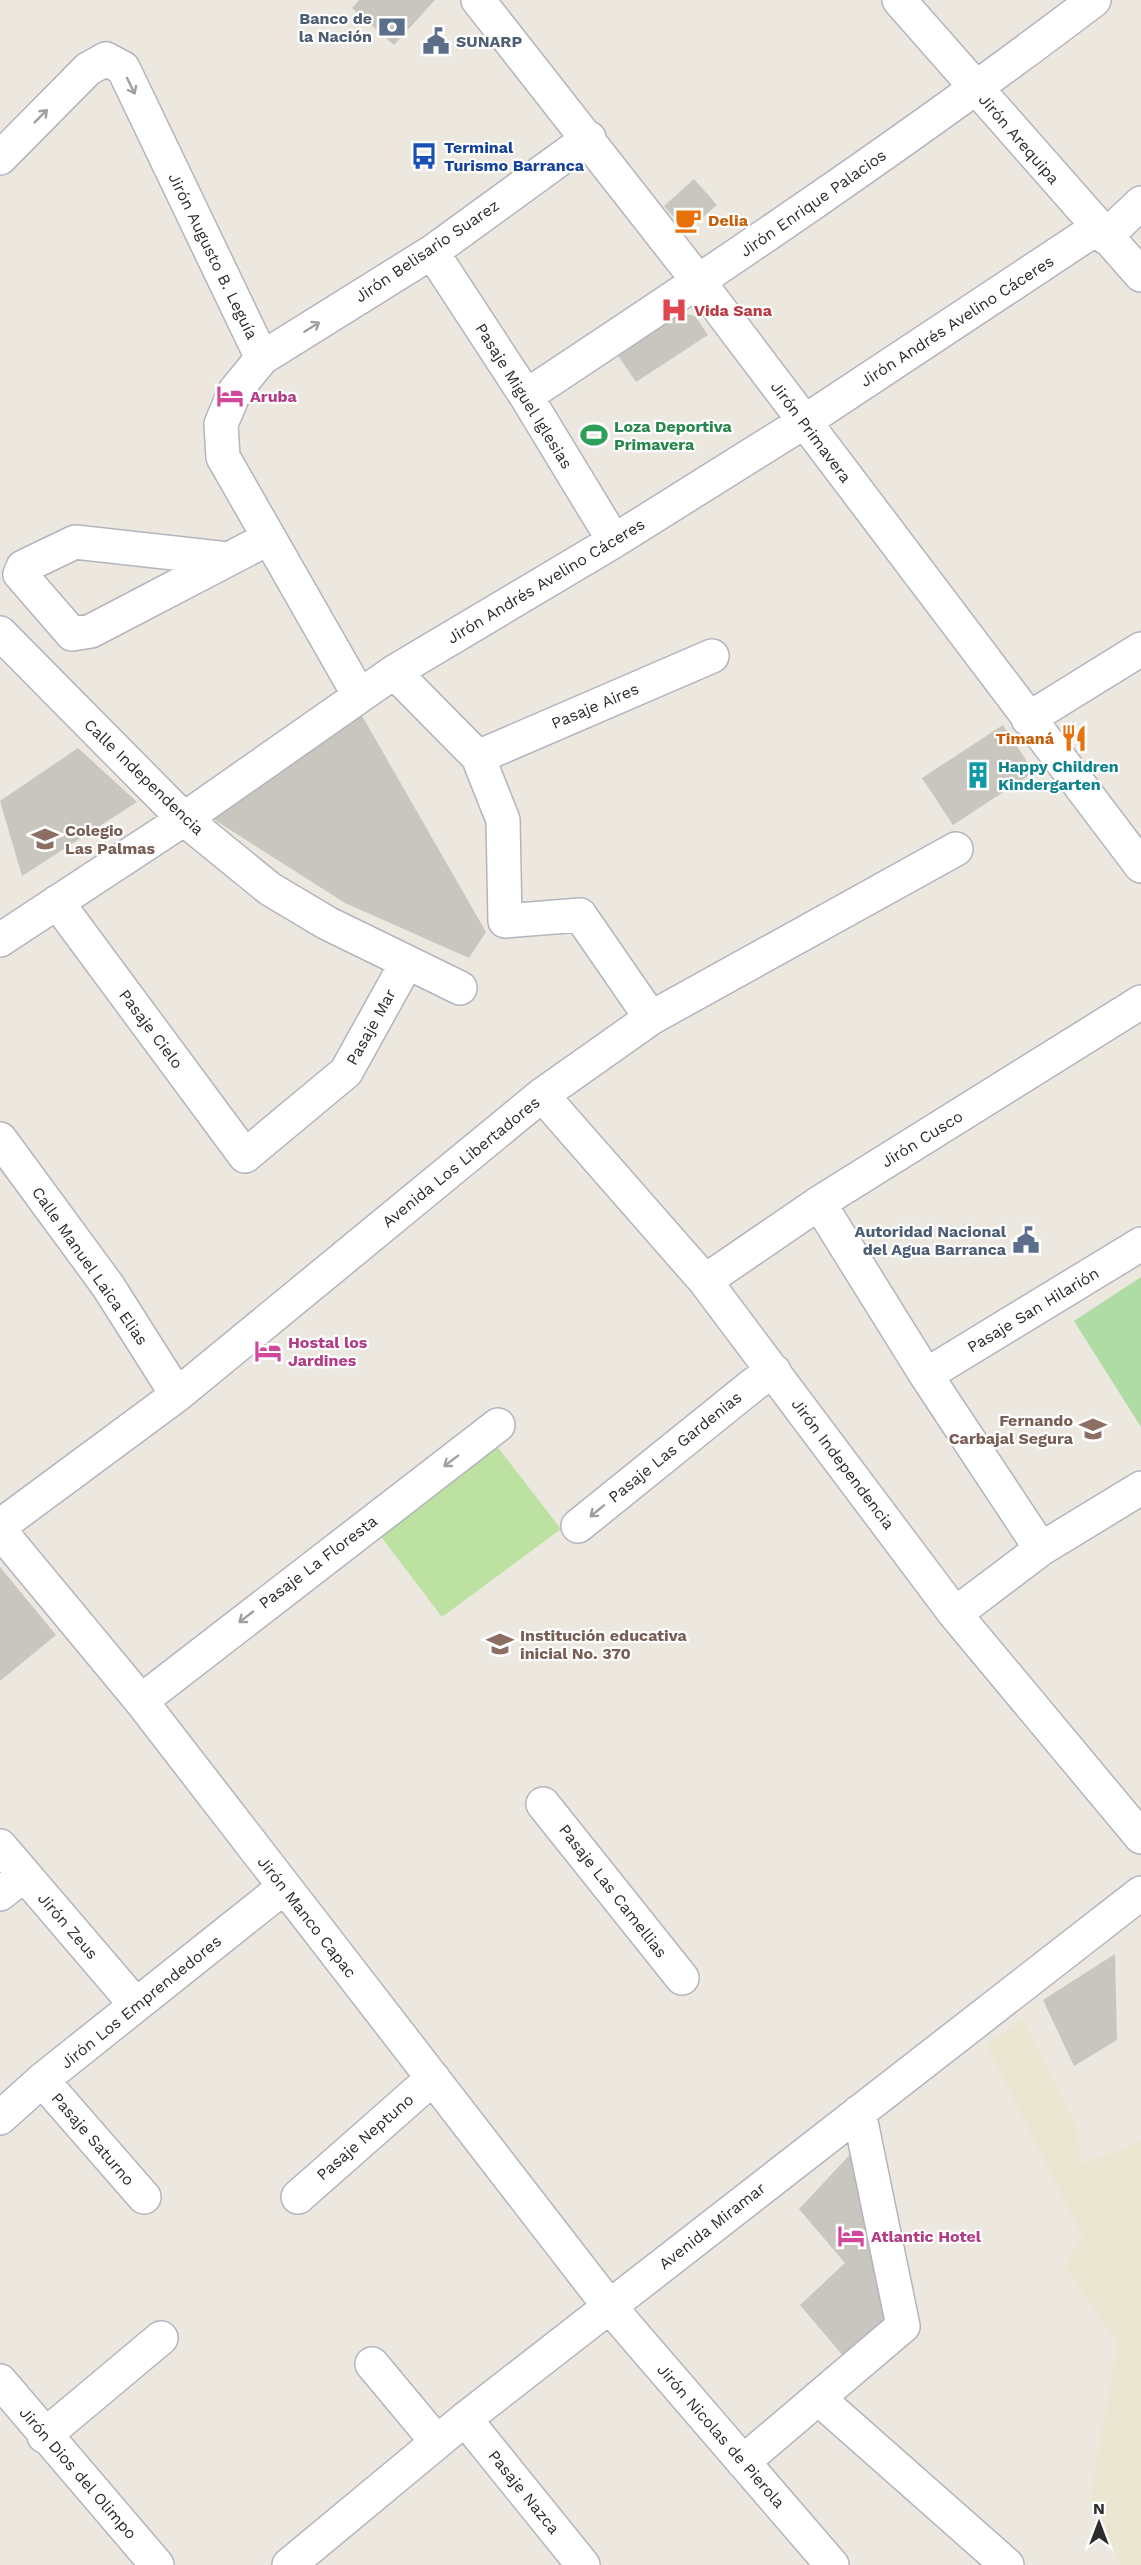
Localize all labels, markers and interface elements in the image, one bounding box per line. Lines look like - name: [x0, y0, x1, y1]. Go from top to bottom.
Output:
- place label: Banco de la Nación: [299, 9, 372, 46]
- bank icon: Banco de la Nación: [377, 12, 407, 42]
- public building icon: SUNARP: [421, 26, 451, 56]
- place label: SUNARP: [456, 32, 522, 51]
- one-way arrow: [126, 76, 138, 94]
- street label: Jirón Arequipa: [975, 90, 1063, 188]
- one-way arrow: [34, 109, 49, 124]
- place label: Terminal Turismo Barranca: [444, 138, 585, 175]
- bus stop icon: Terminal Turismo Barranca: [409, 141, 439, 171]
- street label: Jirón Enrique Palacios: [736, 145, 890, 261]
- street label: Jirón Augusto B. Leguía: [164, 170, 262, 342]
- street label: Jirón Belisario Suarez: [351, 196, 503, 306]
- cafe icon: Delia: [673, 205, 703, 235]
- place label: Delia: [708, 211, 749, 230]
- street label: Jirón Andrés Avelino Cáceres: [857, 251, 1057, 391]
- hospital icon: Vida Sana: [659, 295, 689, 325]
- place label: Vida Sana: [694, 301, 773, 320]
- one-way arrow: [303, 320, 320, 333]
- street label: Pasaje Miguel Iglesias: [471, 320, 577, 472]
- street label: Jirón Primavera: [767, 378, 855, 486]
- hotel icon: Aruba: [215, 381, 245, 411]
- place label: Aruba: [250, 387, 298, 406]
- place label: Loza Deportiva Primavera: [614, 417, 733, 454]
- sports icon: Loza Deportiva Primavera: [579, 420, 609, 450]
- street label: Jirón Andrés Avelino Cáceres: [444, 514, 648, 648]
- street label: Pasaje Aires: [548, 679, 642, 733]
- street label: Calle Independencia: [80, 715, 208, 839]
- restaurant icon: Timaná: [1059, 723, 1089, 753]
- place label: Timaná: [996, 729, 1055, 748]
- place label: Happy Children Kindergarten: [998, 757, 1119, 794]
- building icon: Happy Children Kindergarten: [963, 760, 993, 790]
- place label: Colegio Las Palmas: [65, 821, 156, 858]
- school or university icon: Colegio Las Palmas: [30, 824, 60, 854]
- street label: Pasaje Mar: [342, 985, 400, 1069]
- street label: Pasaje Cielo: [115, 986, 187, 1072]
- street label: Avenida Los Libertadores: [378, 1093, 544, 1231]
- street label: Jirón Cusco: [878, 1106, 966, 1172]
- street label: Calle Manuel Laica Elias: [28, 1183, 152, 1349]
- place label: Autoridad Nacional del Agua Barranca: [855, 1222, 1007, 1259]
- public building icon: Autoridad Nacional del Agua Barranca: [1011, 1225, 1041, 1255]
- street label: Pasaje San Hilarión: [964, 1263, 1102, 1357]
- place label: Hostal los Jardines: [288, 1333, 368, 1370]
- hotel icon: Hostal los Jardines: [253, 1336, 283, 1366]
- street label: Pasaje Las Gardenias: [605, 1388, 745, 1506]
- street label: Jirón Independencia: [788, 1395, 898, 1533]
- place label: Fernando Carbajal Segura: [949, 1411, 1074, 1448]
- school or university icon: Fernando Carbajal Segura: [1078, 1414, 1108, 1444]
- one-way arrow: [444, 1454, 460, 1467]
- one-way arrow: [589, 1505, 605, 1518]
- street label: Pasaje La Floresta: [255, 1511, 381, 1613]
- one-way arrow: [239, 1611, 255, 1624]
- place label: Institución educativa inicial No. 370: [520, 1626, 688, 1663]
- school or university icon: Institución educativa inicial No. 370: [485, 1629, 515, 1659]
- street label: Pasaje Las Camellias: [555, 1821, 671, 1961]
- street label: Jirón Manco Capac: [254, 1852, 360, 1982]
- street label: Jirón Zeus: [34, 1889, 102, 1963]
- street label: Jirón Los Emprendedores: [57, 1931, 225, 2073]
- street label: Pasaje Saturno: [48, 2089, 138, 2189]
- street label: Pasaje Neptuno: [313, 2090, 417, 2184]
- street label: Avenida Miramar: [655, 2178, 769, 2274]
- hotel icon: Atlantic Hotel: [836, 2221, 866, 2251]
- place label: Atlantic Hotel: [871, 2227, 982, 2246]
- street label: Jirón Nicolas de Pierola: [653, 2360, 789, 2512]
- street label: Jirón Dios del Olimpo: [15, 2403, 141, 2543]
- street label: Pasaje Nazca: [484, 2446, 564, 2538]
- north arrow: [1069, 2493, 1129, 2553]
- text: N: [1093, 2499, 1105, 2518]

